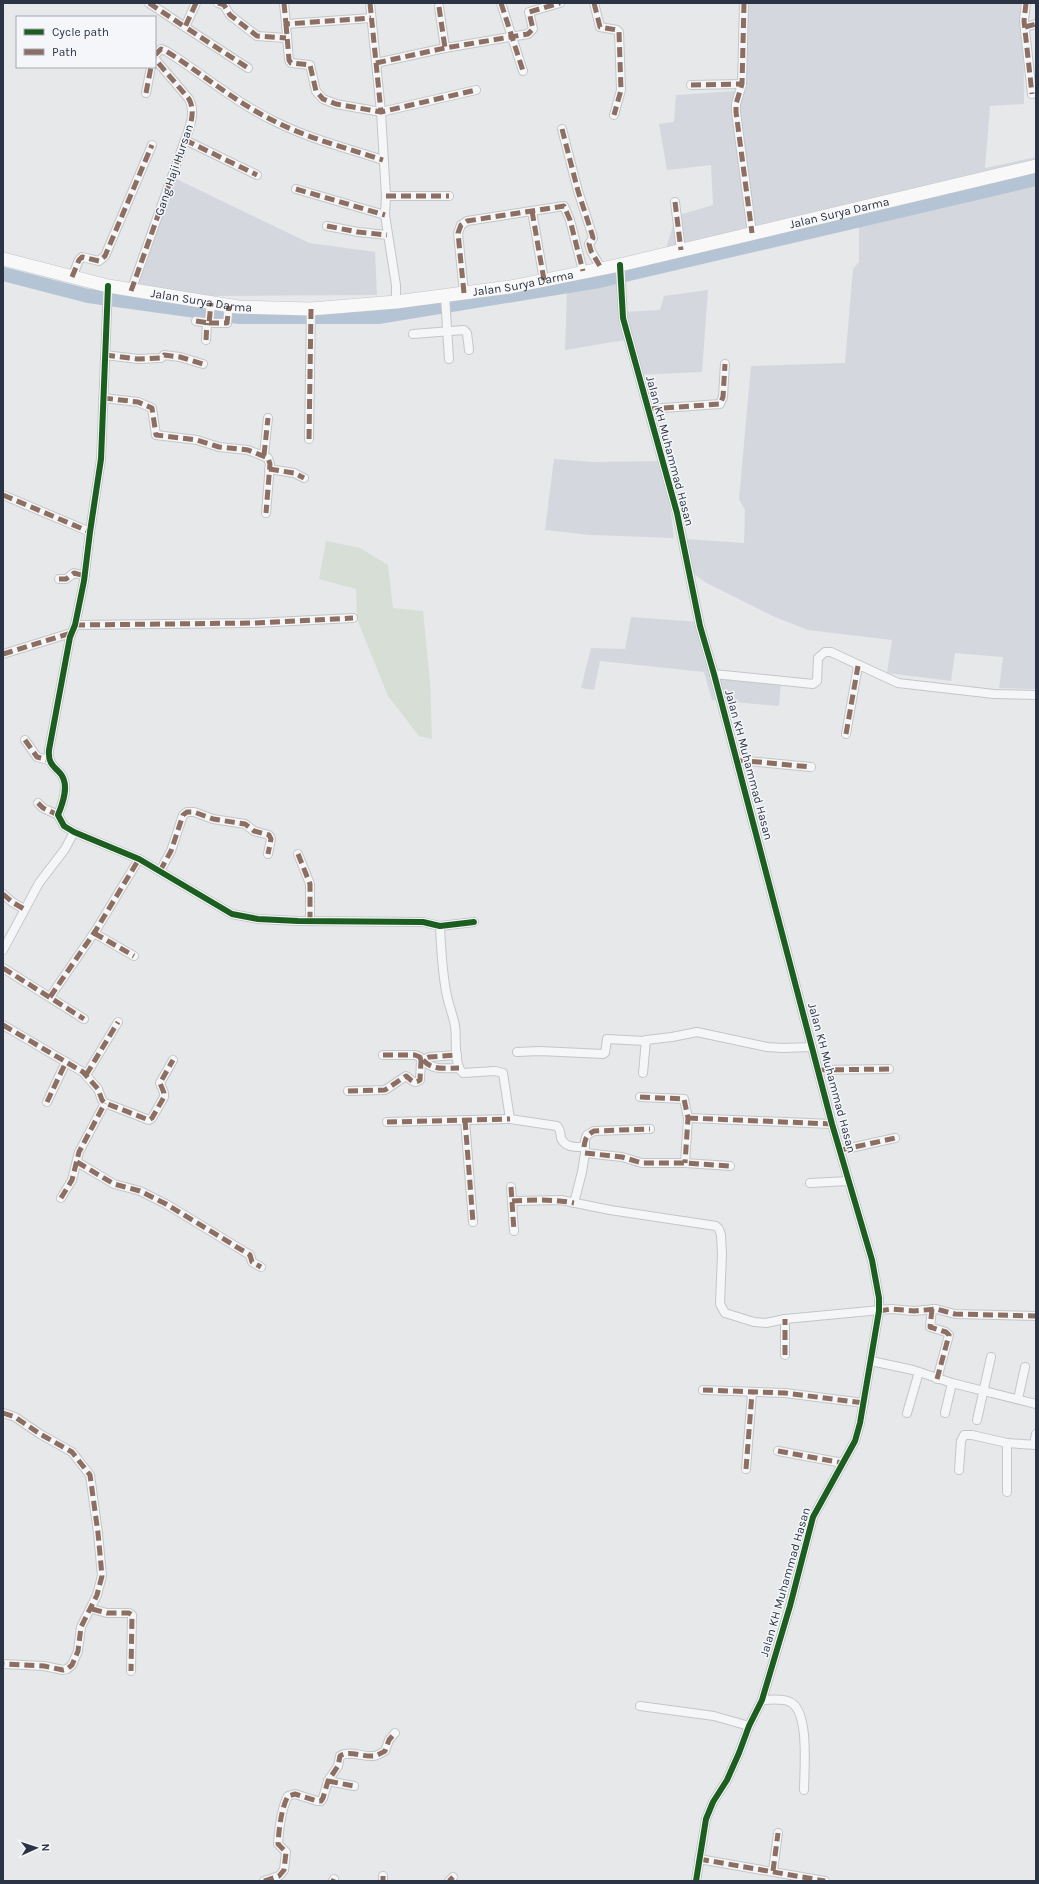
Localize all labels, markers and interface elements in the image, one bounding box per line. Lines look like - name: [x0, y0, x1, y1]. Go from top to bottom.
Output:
- legend: [16, 16, 156, 68]
- text: Cycle path: [52, 25, 109, 39]
- text: Path: [52, 45, 77, 59]
- street label: Gang Haji Hursan: [152, 122, 196, 218]
- street label: Jalan Surya Darma: [788, 194, 891, 231]
- street label: Jalan Surya Darma: [472, 267, 575, 299]
- street label: Jalan Surya Darma: [150, 286, 252, 314]
- street label: Jalan KH Muhammad Hasan: [643, 374, 697, 528]
- street label: Jalan KH Muhammad Hasan: [722, 688, 776, 842]
- street label: Jalan KH Muhammad Hasan: [805, 1001, 859, 1155]
- street label: Jalan KH Muhammad Hasan: [757, 1506, 813, 1658]
- north arrow: [16, 1828, 56, 1868]
- text: N: [39, 1843, 52, 1852]

